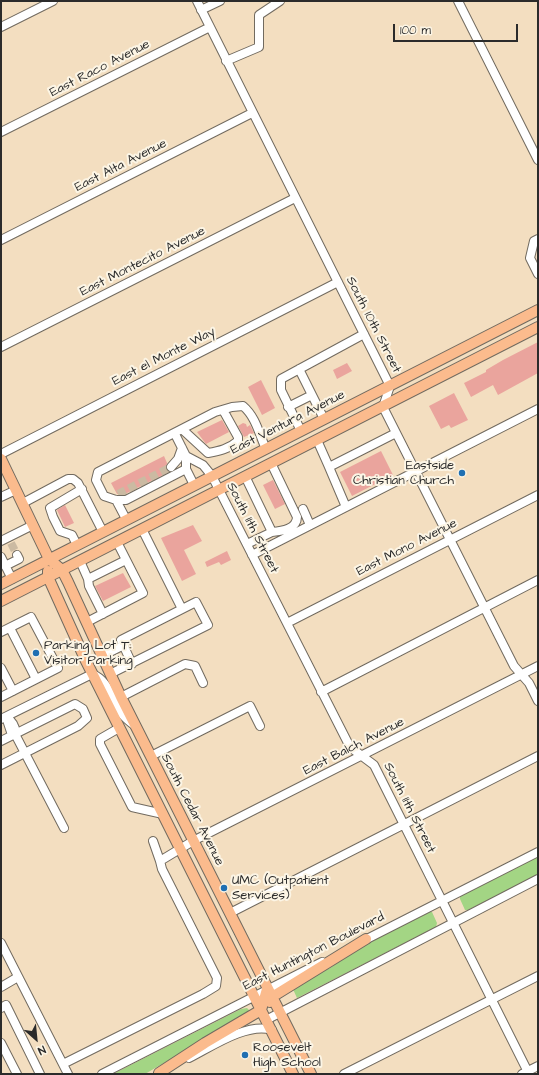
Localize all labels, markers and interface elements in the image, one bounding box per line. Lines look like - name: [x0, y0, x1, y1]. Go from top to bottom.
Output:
- scale bar: [395, 16, 520, 42]
- text: 100 m: [400, 22, 431, 39]
- street label: East Raco Avenue: [47, 37, 153, 101]
- street label: East Alta Avenue: [72, 136, 170, 196]
- street label: East Montecito Avenue: [78, 224, 208, 300]
- street label: South 10th Street: [342, 274, 404, 376]
- street label: East el Monte Way: [110, 324, 218, 390]
- street label: East Ventura Avenue: [228, 387, 348, 459]
- place label: Eastside Christian Church: [353, 458, 454, 489]
- marker: Eastside Christian Church: [457, 468, 467, 478]
- street label: South 11th Street: [222, 480, 282, 576]
- street label: East Mono Avenue: [354, 516, 460, 580]
- place label: Parking Lot T: Visitor Parking: [44, 638, 133, 669]
- marker: Parking Lot T: Visitor Parking: [31, 648, 41, 658]
- street label: East Balch Avenue: [301, 715, 407, 779]
- street label: South Cedar Avenue: [157, 752, 227, 868]
- street label: South 11th Street: [379, 760, 439, 856]
- place label: UMC (Outpatient Services): [232, 873, 329, 904]
- marker: UMC (Outpatient Services): [219, 883, 229, 893]
- street label: East Huntington Boulevard: [241, 910, 387, 994]
- north arrow: [16, 1019, 56, 1059]
- place label: Roosevelt High School: [253, 1040, 321, 1071]
- text: N: [35, 1042, 48, 1058]
- marker: Roosevelt High School: [240, 1050, 250, 1060]

